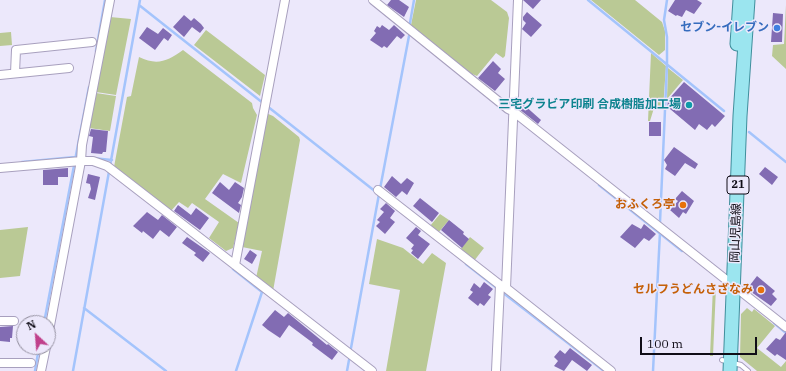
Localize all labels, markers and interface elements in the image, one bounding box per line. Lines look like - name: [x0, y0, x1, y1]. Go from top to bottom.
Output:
- place label: セブン-イレブン: [680, 21, 769, 35]
- marker: セブン-イレブン: [772, 23, 782, 33]
- place label: 三宅グラビア印刷 合成樹脂加工場: [498, 98, 681, 112]
- marker: 三宅グラビア印刷 合成樹脂加工場: [684, 100, 694, 110]
- road number: 21: [727, 176, 749, 194]
- place label: おふくろ亭: [615, 198, 675, 212]
- marker: おふくろ亭: [678, 200, 688, 210]
- street label: 岡山児島線: [728, 203, 744, 263]
- place label: セルフうどんさざなみ: [633, 283, 753, 297]
- marker: セルフうどんさざなみ: [756, 285, 766, 295]
- north arrow: [16, 315, 56, 355]
- text: N: [24, 317, 38, 333]
- scale bar: [642, 329, 759, 355]
- text: 100 m: [647, 336, 683, 351]

